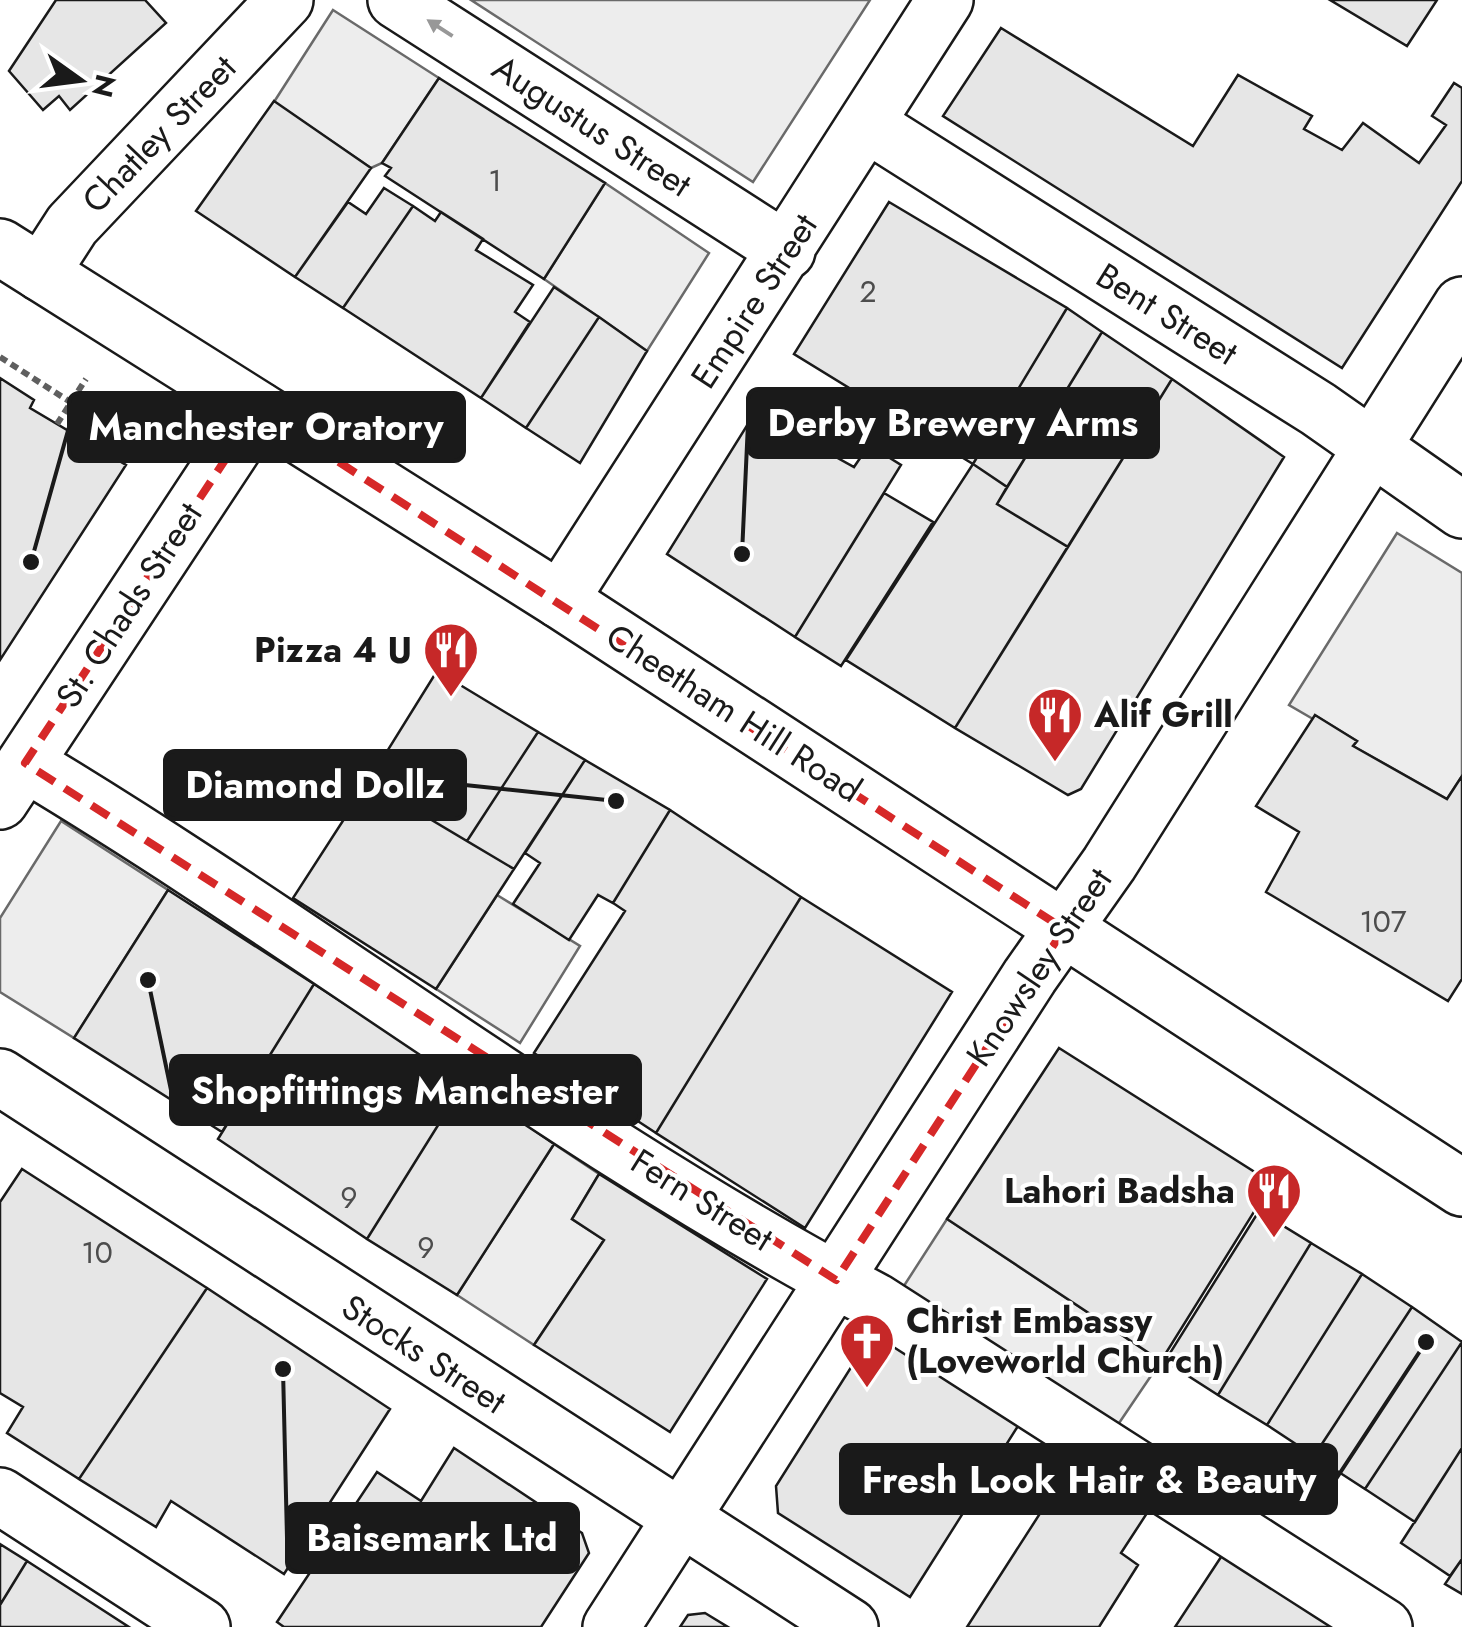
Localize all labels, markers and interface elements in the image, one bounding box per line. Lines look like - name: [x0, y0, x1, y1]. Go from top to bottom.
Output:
- one-way arrow: [426, 20, 454, 38]
- north arrow: [30, 30, 130, 130]
- street label: Chatley Street: [71, 43, 248, 224]
- street label: Augustus Street: [483, 43, 702, 209]
- text: N: [81, 70, 126, 102]
- house number: 1: [488, 159, 502, 202]
- street label: Empire Street: [679, 203, 830, 398]
- street label: Bent Street: [1087, 251, 1248, 377]
- house number: 2: [859, 270, 877, 313]
- callout: Derby Brewery Arms: [748, 389, 1158, 457]
- callout: Manchester Oratory: [69, 393, 464, 461]
- text: Derby Brewery Arms: [768, 395, 1138, 450]
- text: Manchester Oratory: [89, 399, 445, 454]
- street label: St. Chads Street: [44, 492, 215, 718]
- street label: Cheetham Hill Road: [596, 611, 872, 815]
- restaurant icon: Pizza 4 U: [421, 620, 481, 699]
- place label: Pizza 4 U: [254, 625, 412, 675]
- restaurant icon: Alif Grill: [1025, 685, 1085, 764]
- place label: Alif Grill: [1093, 690, 1233, 740]
- callout: Diamond Dollz: [165, 751, 465, 819]
- text: Diamond Dollz: [185, 757, 445, 812]
- street label: Knowsley Street: [954, 857, 1124, 1076]
- house number: 107: [1359, 900, 1407, 943]
- callout: Shopfittings Manchester: [171, 1056, 640, 1124]
- text: Shopfittings Manchester: [191, 1063, 620, 1118]
- street label: Fern Street: [621, 1137, 783, 1264]
- restaurant icon: Lahori Badsha: [1244, 1161, 1304, 1240]
- place label: Lahori Badsha: [1004, 1166, 1235, 1216]
- house number: 9: [340, 1176, 358, 1219]
- house number: 9: [417, 1226, 435, 1269]
- house number: 10: [81, 1231, 113, 1274]
- street label: Stocks Street: [332, 1282, 517, 1426]
- place label: Christ Embassy (Loveworld Church): [906, 1296, 1224, 1386]
- church icon: Christ Embassy (Loveworld Church): [837, 1311, 897, 1390]
- callout: Fresh Look Hair & Beauty: [841, 1445, 1336, 1513]
- text: Fresh Look Hair & Beauty: [862, 1452, 1318, 1507]
- callout: Baisemark Ltd: [287, 1504, 578, 1572]
- text: Baisemark Ltd: [306, 1510, 558, 1565]

